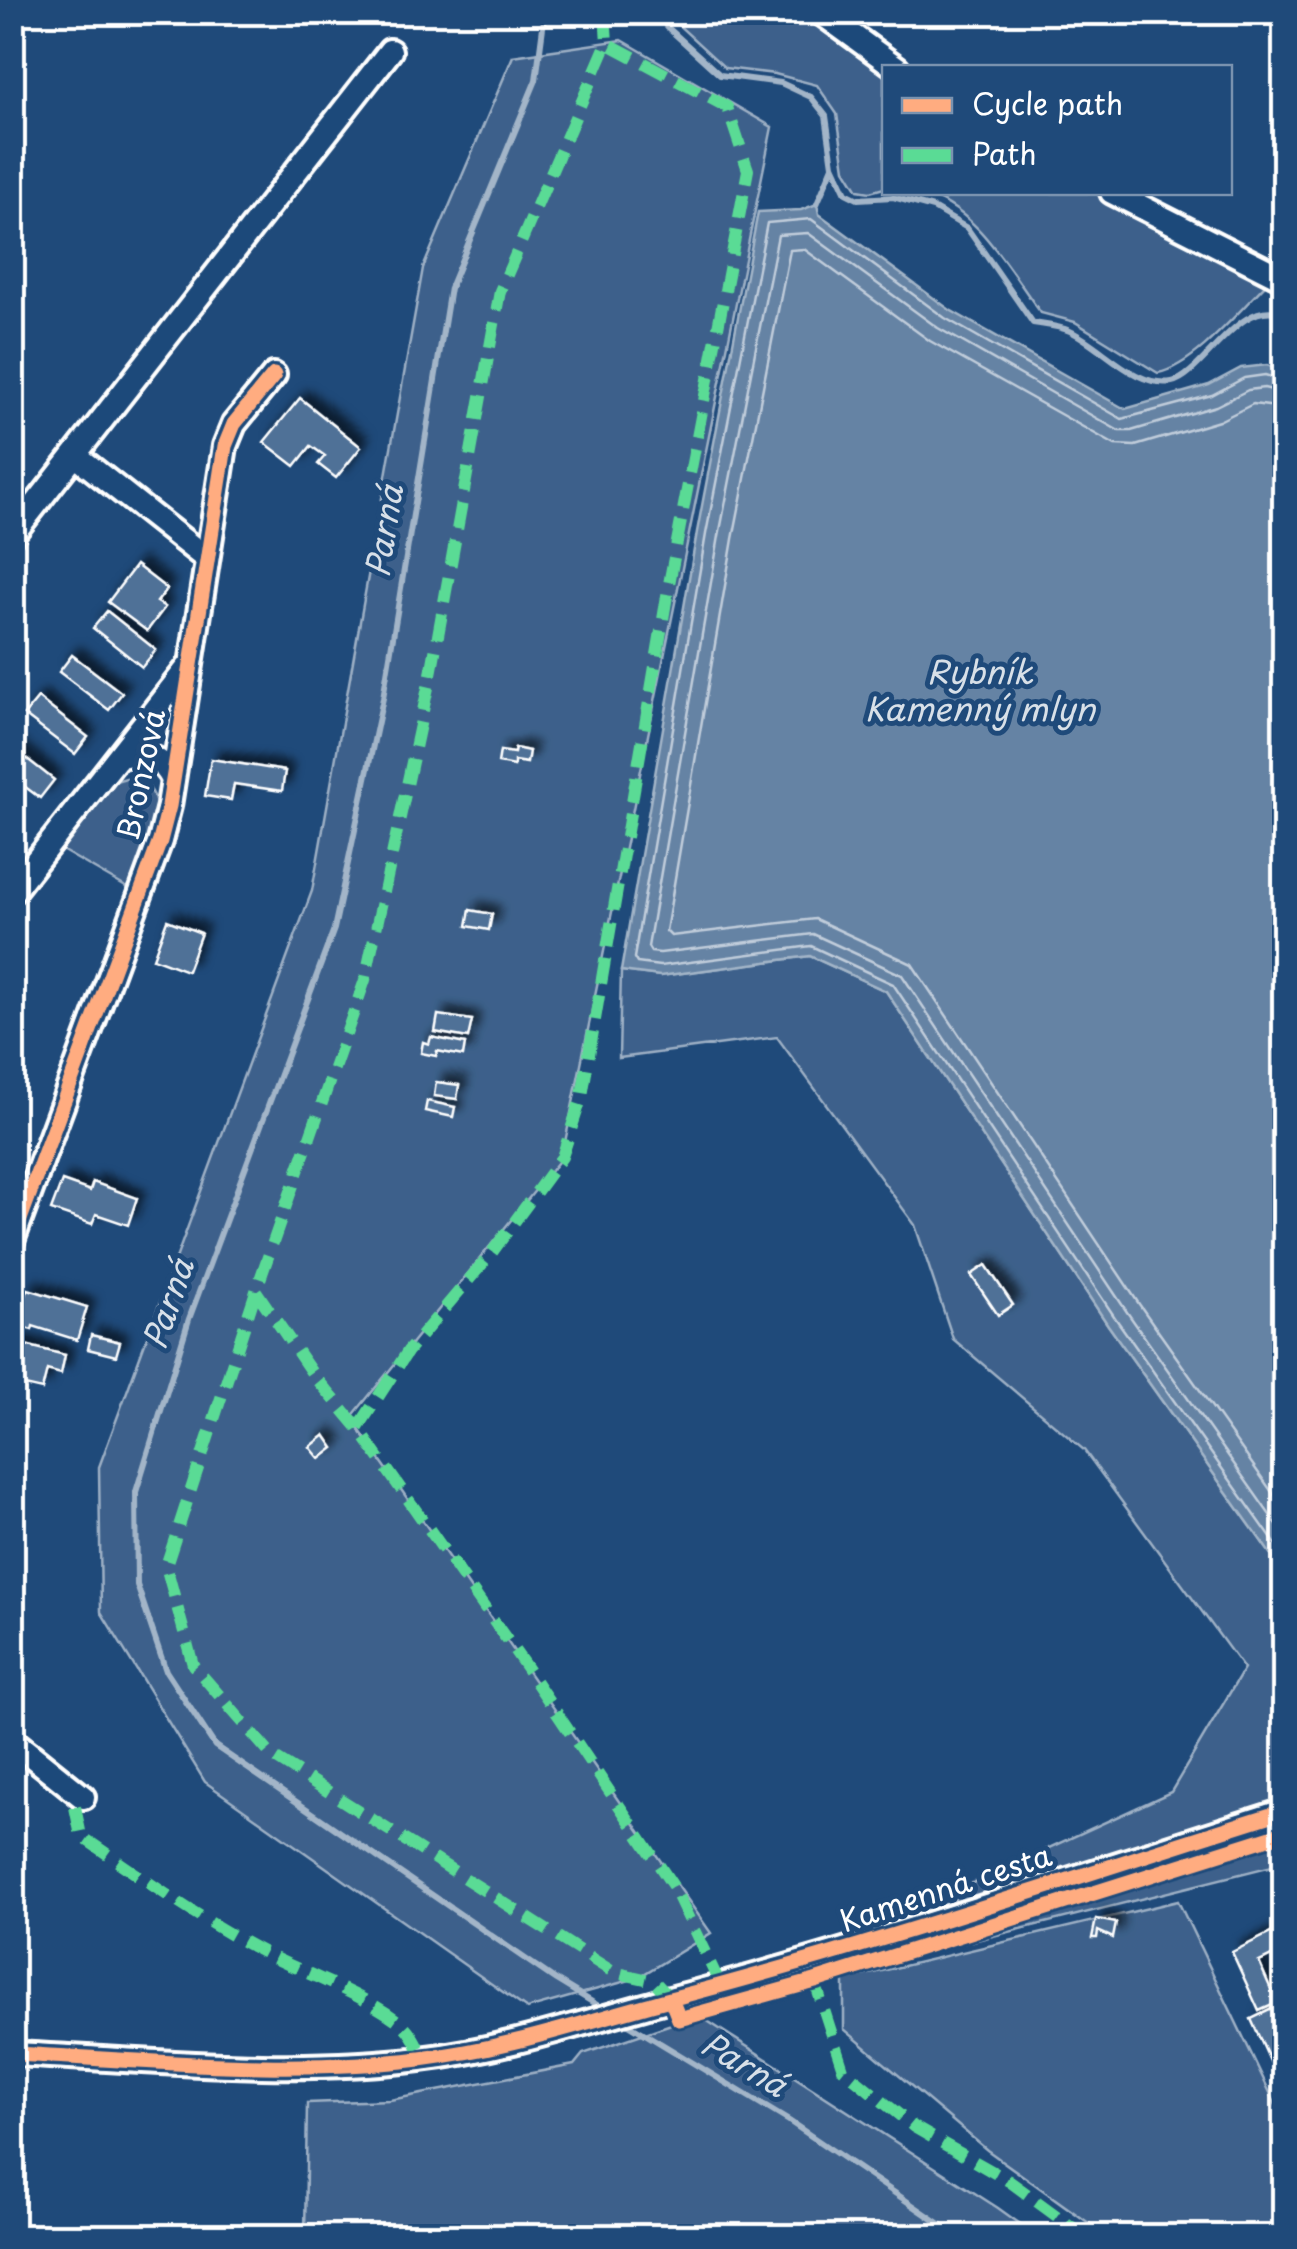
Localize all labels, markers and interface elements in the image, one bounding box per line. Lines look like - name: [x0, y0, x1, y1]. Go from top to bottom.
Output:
- legend: [882, 65, 1232, 195]
- text: Cycle path: [972, 80, 1123, 125]
- text: Path: [972, 130, 1037, 175]
- water label: Parná: [352, 481, 414, 580]
- water label: Rybník Kamenný mlyn: [865, 647, 1097, 732]
- street label: Bronzová: [104, 704, 176, 844]
- water label: Parná: [129, 1251, 205, 1355]
- street label: Kamenná cesta: [834, 1831, 1057, 1942]
- water label: Parná: [693, 2019, 798, 2108]

